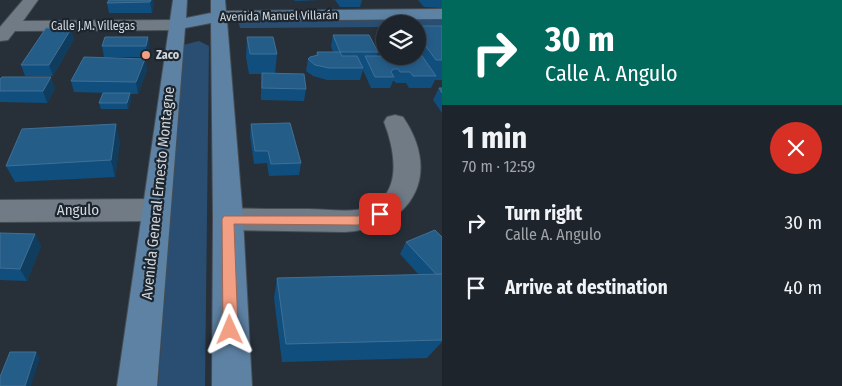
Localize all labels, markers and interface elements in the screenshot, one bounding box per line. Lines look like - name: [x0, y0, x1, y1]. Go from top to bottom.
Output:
- street label: Avenida Manuel Villarán: [220, 8, 338, 24]
- map controls: [376, 15, 426, 65]
- button: layers: [376, 15, 426, 65]
- text: 30 m: [545, 18, 615, 60]
- street label: Calle J.M. Villegas: [51, 19, 135, 33]
- icon: right: [462, 20, 527, 85]
- place label: Zaco: [156, 48, 180, 62]
- marker: Zaco: [140, 49, 152, 61]
- text: Calle A. Angulo: [545, 60, 678, 87]
- street label: Avenida General Ernesto Montagne: [138, 86, 178, 300]
- text: 1 min: [462, 120, 527, 156]
- button: close: [770, 122, 822, 174]
- text: 70 m · 12:59: [462, 157, 535, 176]
- pin: [359, 193, 401, 235]
- icon: arrive: [366, 200, 394, 228]
- street label: Angulo: [57, 201, 99, 219]
- text: Turn right: [505, 202, 582, 225]
- icon: right: [462, 209, 490, 237]
- text: 30 m: [784, 211, 822, 234]
- text: Calle A. Angulo: [505, 225, 601, 244]
- icon: arrive: [462, 274, 490, 302]
- text: Arrive at destination: [505, 276, 668, 299]
- text: 40 m: [784, 276, 822, 299]
- position arrow: [203, 303, 255, 355]

